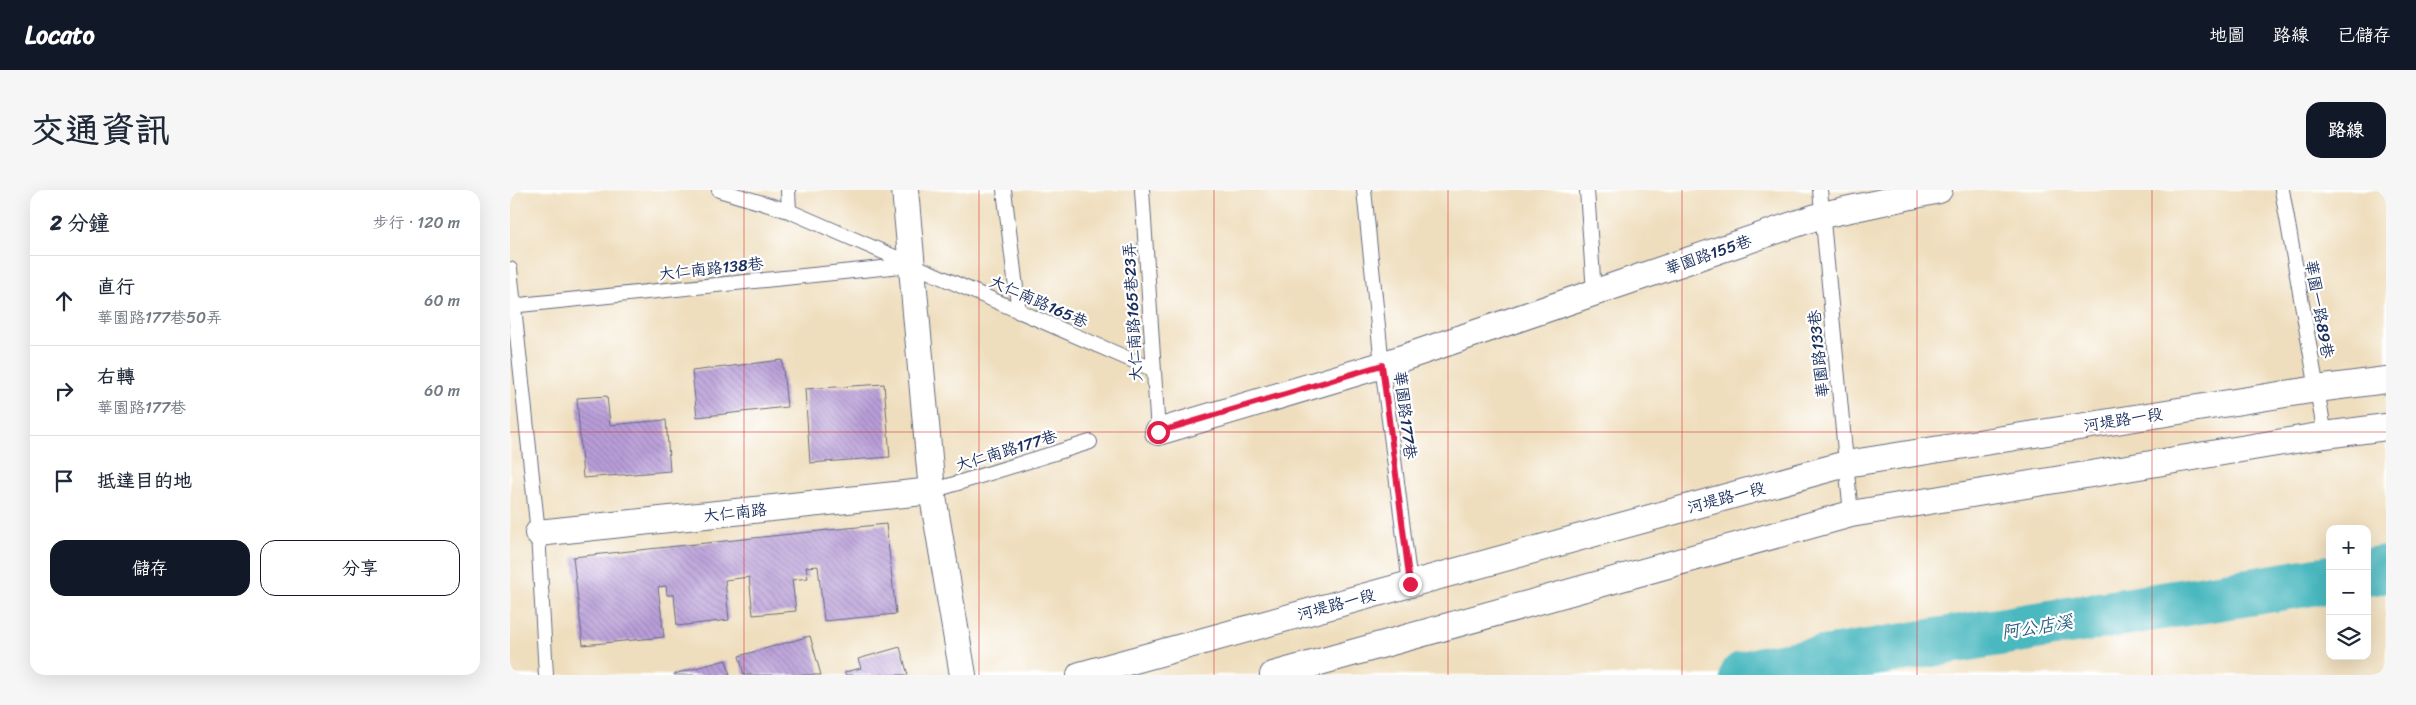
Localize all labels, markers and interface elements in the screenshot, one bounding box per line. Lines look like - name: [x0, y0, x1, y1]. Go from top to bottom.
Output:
- text: Locato: [25, 14, 95, 56]
- text: 地圖: [2209, 19, 2245, 51]
- text: 路線: [2273, 19, 2309, 51]
- text: 已儲存: [2337, 19, 2391, 51]
- text: 交通資訊: [30, 99, 170, 161]
- button: 路線: [2306, 102, 2386, 158]
- text: 2 分鐘: [50, 204, 110, 242]
- text: 步行 · 120 m: [373, 208, 460, 237]
- street label: 華園路155巷: [1661, 226, 1756, 283]
- street label: 大仁南路165巷23弄: [1114, 241, 1151, 383]
- street label: 大仁南路138巷: [657, 249, 765, 288]
- street label: 華園一路89巷: [2297, 258, 2342, 361]
- street label: 大仁南路165巷: [985, 267, 1093, 336]
- text: 直行: [97, 270, 135, 303]
- text: 60 m: [424, 286, 460, 315]
- icon: ahead: [50, 287, 78, 315]
- text: 華園路177巷50弄: [97, 303, 222, 332]
- street label: 華園路133巷: [1799, 308, 1838, 399]
- text: 右轉: [97, 360, 135, 393]
- street label: 華園路177巷: [1386, 369, 1425, 461]
- text: 60 m: [424, 376, 460, 405]
- icon: right: [50, 377, 78, 405]
- text: 華園路177巷: [97, 393, 186, 422]
- street label: 河堤路一段: [2081, 399, 2165, 440]
- street label: 大仁南路177巷: [952, 421, 1061, 480]
- route start: [1147, 421, 1170, 444]
- text: 抵達目的地: [97, 464, 192, 497]
- icon: arrive: [50, 467, 78, 495]
- street label: 河堤路一段: [1684, 473, 1769, 522]
- street label: 大仁南路: [702, 495, 768, 530]
- map controls: [2326, 525, 2371, 660]
- button: +: [2326, 525, 2371, 570]
- button: 儲存: [50, 540, 250, 596]
- button: 分享: [260, 540, 460, 596]
- button: −: [2326, 570, 2371, 615]
- route end: [1399, 573, 1422, 596]
- street label: 河堤路一段: [1294, 580, 1379, 629]
- water label: 阿公店溪: [1999, 605, 2076, 648]
- button: layers: [2326, 615, 2371, 660]

